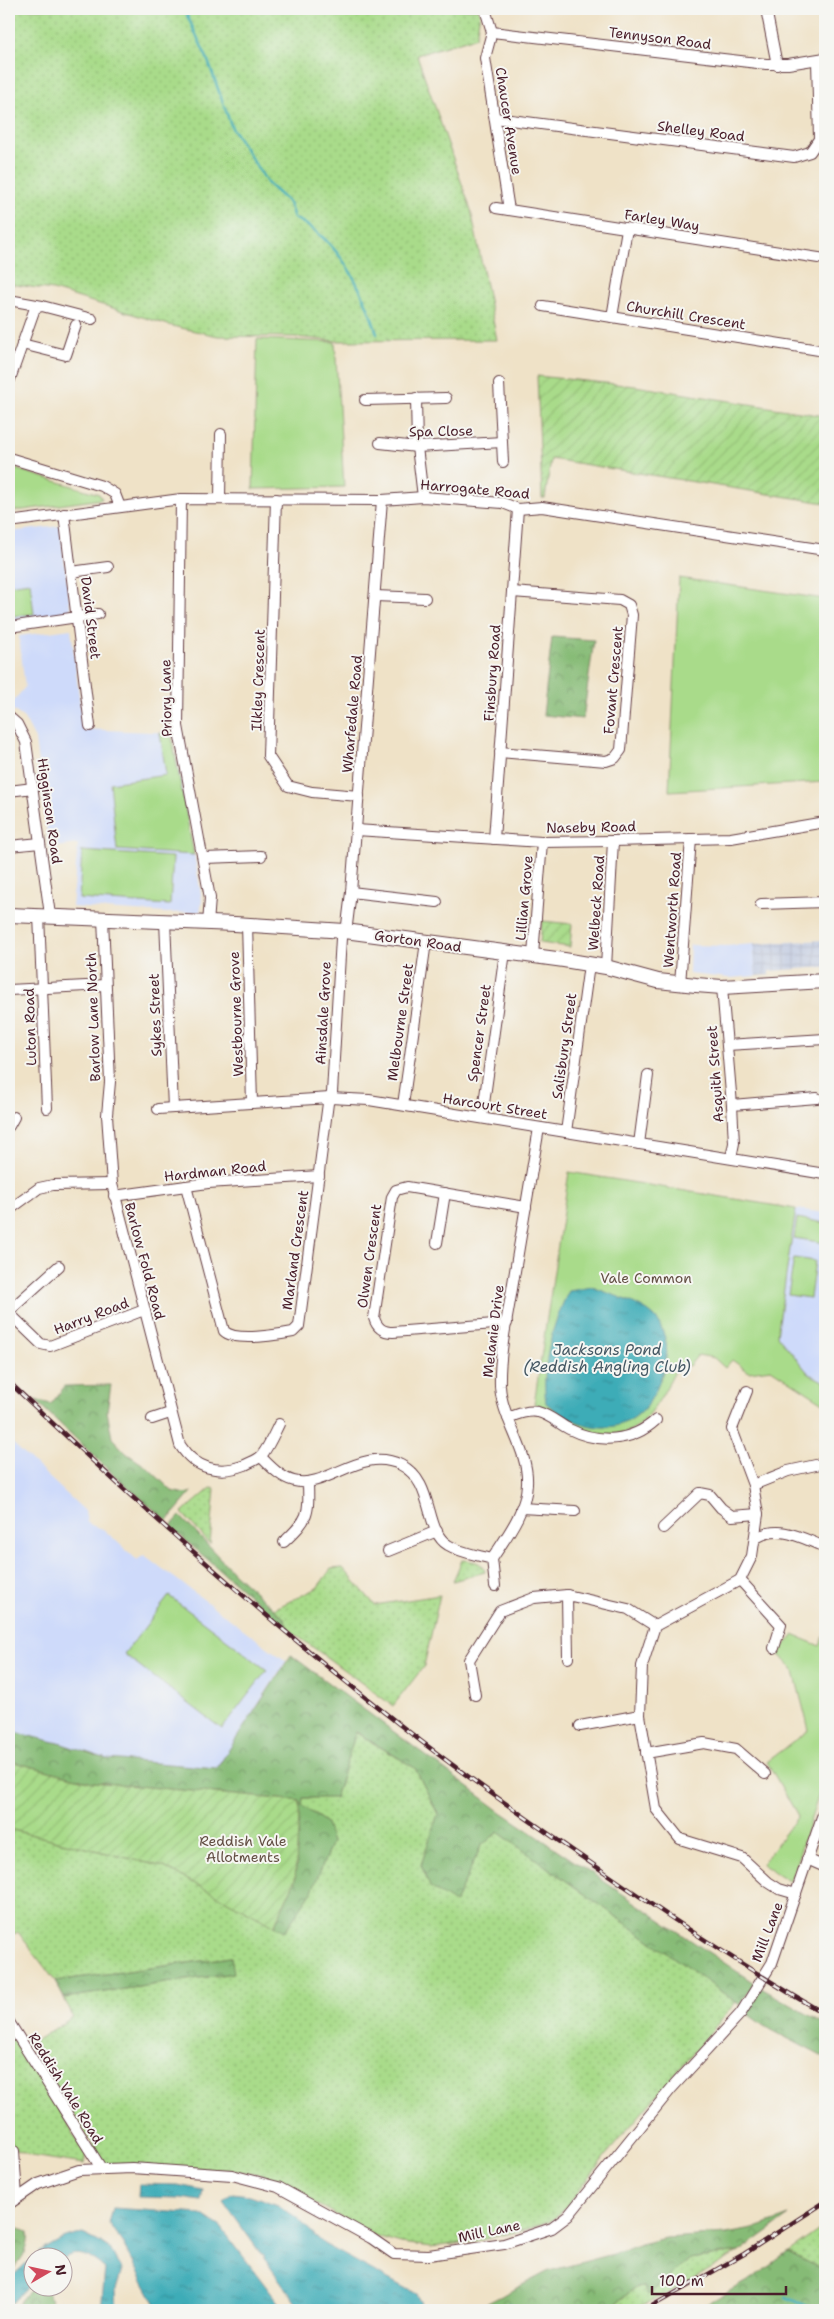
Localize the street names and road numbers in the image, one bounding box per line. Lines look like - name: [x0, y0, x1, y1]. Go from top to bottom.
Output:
- street label: Tennyson Road: [608, 23, 712, 53]
- street label: Chaucer Avenue: [492, 66, 526, 176]
- street label: Shelley Road: [656, 117, 746, 145]
- street label: Farley Way: [623, 205, 701, 235]
- street label: Churchill Crescent: [625, 297, 747, 333]
- street label: Spa Close: [409, 421, 473, 441]
- street label: Harrogate Road: [420, 475, 531, 503]
- street label: David Street: [77, 576, 105, 660]
- street label: Finsbury Road: [480, 624, 504, 722]
- street label: Fovant Crescent: [599, 625, 627, 735]
- street label: Ilkley Crescent: [247, 629, 269, 731]
- street label: Wharfedale Road: [338, 654, 366, 774]
- street label: Priory Lane: [156, 659, 176, 737]
- street label: Higginson Road: [34, 757, 66, 865]
- street label: Naseby Road: [546, 817, 636, 837]
- street label: Wentworth Road: [659, 851, 685, 969]
- street label: Welbeck Road: [584, 854, 608, 951]
- street label: Lillian Grove: [511, 855, 537, 941]
- street label: Gorton Road: [373, 926, 463, 956]
- street label: Westbourne Grove: [225, 951, 247, 1077]
- street label: Barlow Lane North: [82, 952, 104, 1082]
- street label: Ainsdale Grove: [311, 961, 335, 1065]
- street label: Melbourne Street: [383, 962, 417, 1082]
- street label: Sykes Street: [145, 973, 165, 1057]
- street label: Spencer Street: [463, 983, 495, 1083]
- street label: Luton Road: [20, 988, 40, 1066]
- street label: Salisbury Street: [548, 992, 580, 1100]
- street label: Asquith Street: [703, 1025, 727, 1123]
- street label: Harcourt Street: [441, 1089, 549, 1123]
- street label: Hardman Road: [163, 1157, 267, 1185]
- street label: Marland Crescent: [278, 1189, 312, 1311]
- street label: Barlow Fold Road: [121, 1200, 169, 1322]
- street label: Olwen Crescent: [353, 1203, 385, 1309]
- street label: Melanie Drive: [478, 1284, 508, 1378]
- street label: Harry Road: [51, 1293, 131, 1339]
- street label: Mill Lane: [747, 1899, 787, 1965]
- street label: Reddish Vale Road: [25, 2029, 107, 2147]
- street label: Mill Lane: [456, 2216, 522, 2246]

